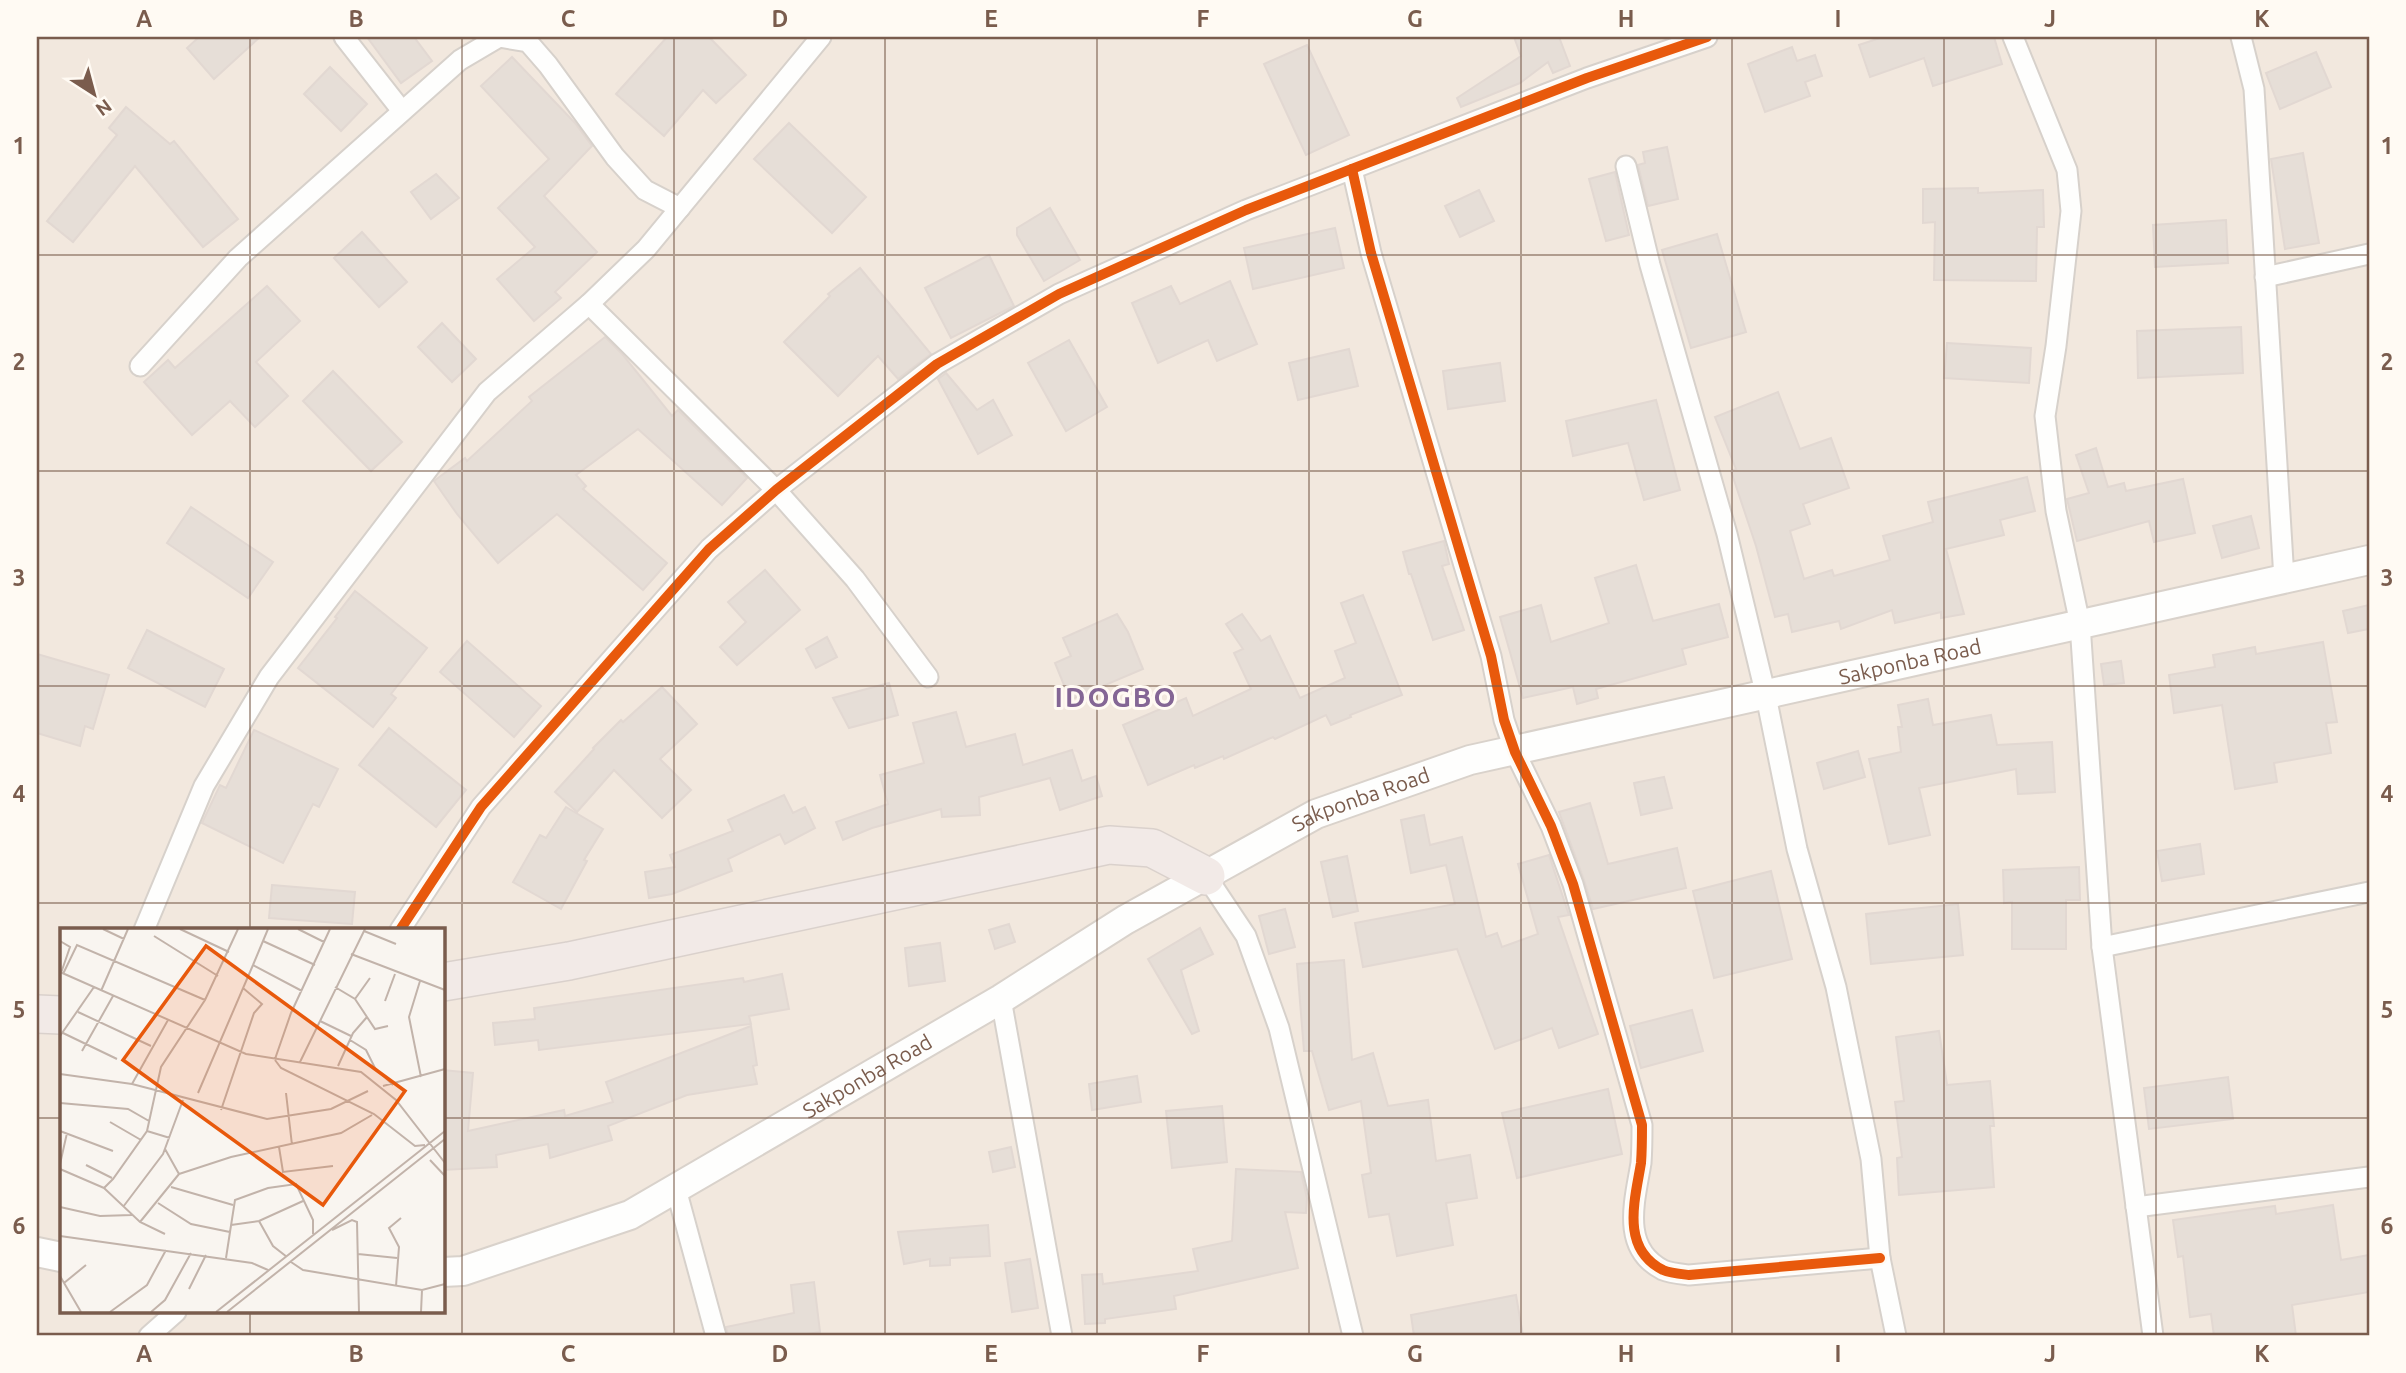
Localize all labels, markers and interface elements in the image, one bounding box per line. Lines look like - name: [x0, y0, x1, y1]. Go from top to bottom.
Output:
- text: A: [136, 6, 152, 31]
- text: B: [348, 6, 364, 31]
- text: C: [561, 6, 576, 31]
- text: D: [772, 6, 788, 31]
- text: E: [984, 6, 998, 31]
- text: F: [1197, 6, 1210, 31]
- text: G: [1407, 6, 1423, 31]
- text: H: [1618, 6, 1634, 31]
- text: I: [1835, 6, 1841, 31]
- text: J: [2044, 6, 2056, 31]
- text: K: [2254, 6, 2270, 31]
- north arrow: [60, 60, 130, 130]
- text: N: [92, 95, 116, 121]
- text: 1: [13, 133, 25, 158]
- text: 1: [2381, 133, 2393, 158]
- text: 2: [13, 349, 25, 374]
- text: 2: [2381, 349, 2393, 374]
- text: 3: [13, 565, 25, 590]
- text: 3: [2381, 565, 2393, 590]
- street label: Sakponba Road: [1836, 634, 1983, 689]
- district label: IDOGBO: [1055, 681, 1177, 712]
- street label: Sakponba Road: [1287, 762, 1433, 836]
- text: 4: [13, 781, 26, 806]
- text: 4: [2381, 781, 2394, 806]
- inset map: [60, 928, 444, 1314]
- text: 5: [13, 997, 25, 1022]
- text: 5: [2381, 997, 2393, 1022]
- street label: Sakponba Road: [798, 1029, 936, 1123]
- text: 6: [13, 1213, 26, 1238]
- text: 6: [2381, 1213, 2394, 1238]
- text: A: [136, 1341, 152, 1366]
- text: B: [348, 1341, 364, 1366]
- text: C: [561, 1341, 576, 1366]
- text: D: [772, 1341, 788, 1366]
- text: E: [984, 1341, 998, 1366]
- text: F: [1197, 1341, 1210, 1366]
- text: G: [1407, 1341, 1423, 1366]
- text: H: [1618, 1341, 1634, 1366]
- text: I: [1835, 1341, 1841, 1366]
- text: J: [2044, 1341, 2056, 1366]
- text: K: [2254, 1341, 2270, 1366]

